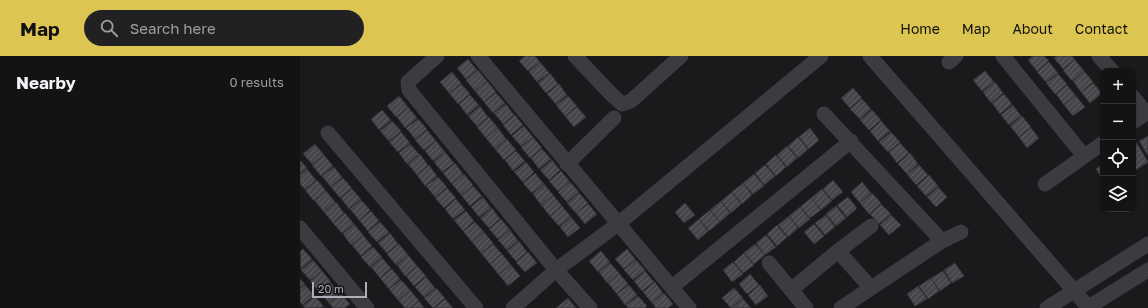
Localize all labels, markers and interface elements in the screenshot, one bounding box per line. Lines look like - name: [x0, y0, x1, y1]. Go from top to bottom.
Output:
- search box: [84, 10, 364, 46]
- text: Map: [20, 17, 60, 40]
- icon: search: [98, 17, 120, 39]
- text: Search here: [130, 19, 216, 37]
- text: Home: [900, 20, 940, 37]
- text: Map: [962, 20, 990, 37]
- text: About: [1012, 20, 1053, 37]
- text: Contact: [1075, 20, 1128, 37]
- map controls: [1100, 68, 1136, 212]
- button: +: [1100, 68, 1136, 104]
- text: Nearby: [16, 72, 76, 93]
- text: 0 results: [229, 74, 284, 90]
- button: −: [1100, 104, 1136, 140]
- button: locate: [1100, 140, 1136, 176]
- button: layers: [1100, 176, 1136, 212]
- scale bar: [312, 280, 367, 299]
- text: 20 m: [318, 282, 344, 295]

